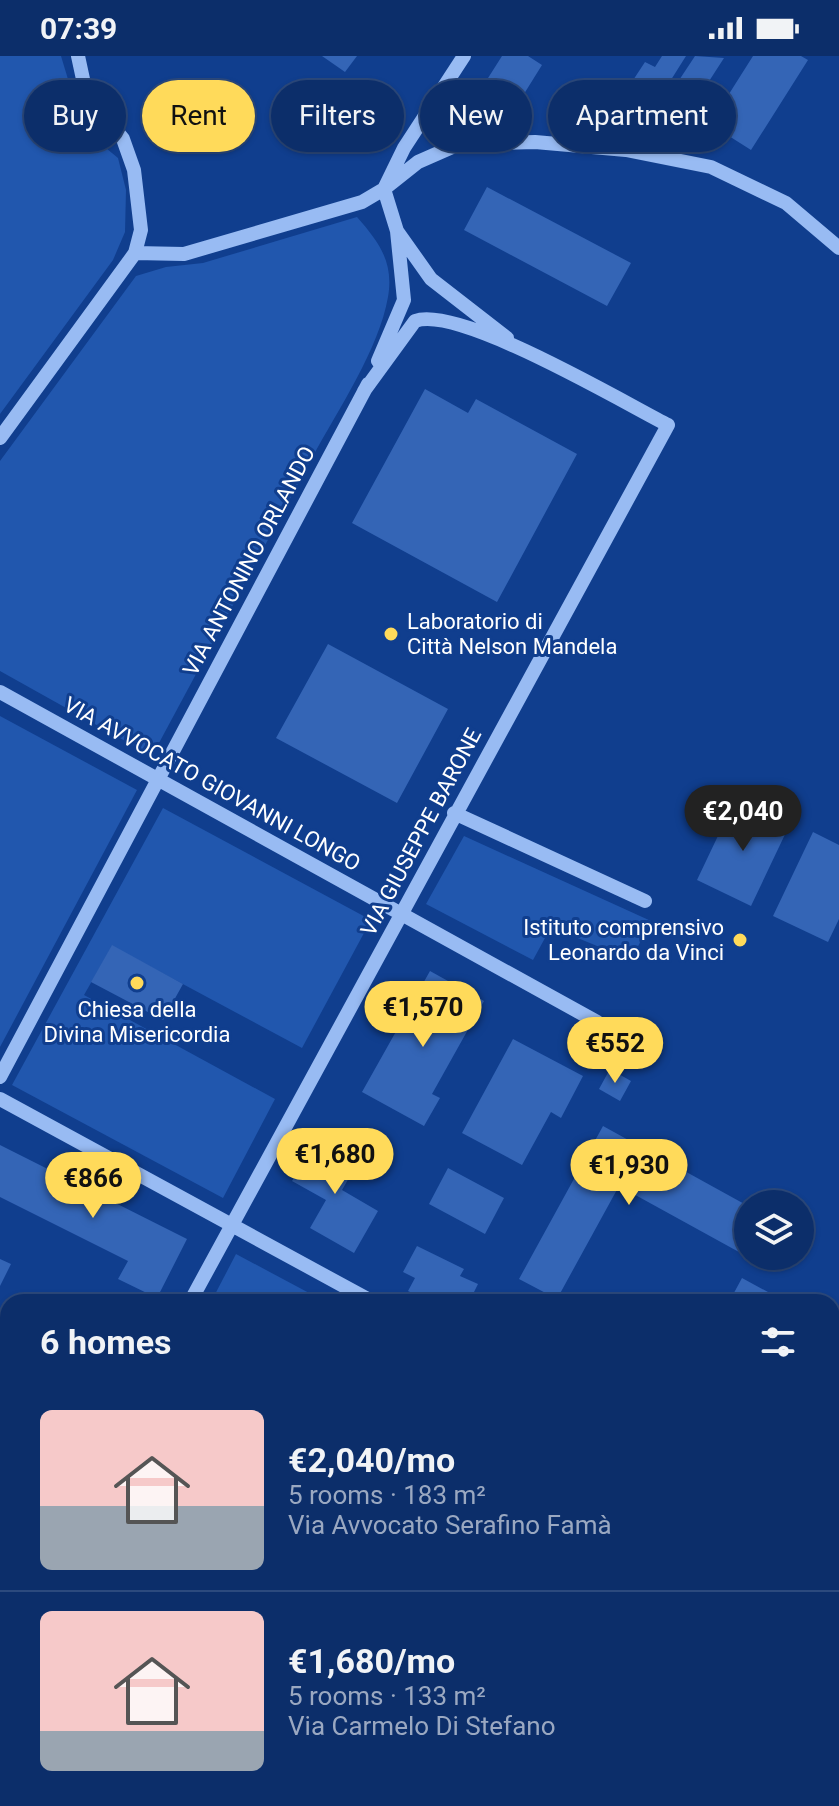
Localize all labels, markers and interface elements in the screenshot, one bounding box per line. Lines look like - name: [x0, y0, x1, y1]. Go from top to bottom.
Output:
- text: 07:39: [40, 11, 117, 46]
- chip: Buy: [24, 80, 126, 152]
- chip: Rent: [142, 80, 255, 152]
- chip: Filters: [271, 80, 404, 152]
- chip: New: [420, 80, 532, 152]
- chip: Apartment: [548, 80, 736, 152]
- street label: VIA ANTONINO ORLANDO: [178, 442, 320, 680]
- place label: Laboratorio di Città Nelson Mandela: [407, 609, 617, 659]
- marker: Laboratorio di Città Nelson Mandela: [382, 625, 400, 643]
- street label: VIA AVVOCATO GIOVANNI LONGO: [59, 692, 365, 876]
- street label: VIA GIUSEPPE BARONE: [356, 724, 486, 940]
- pin: €2,040: [678, 785, 808, 853]
- text: €2,040: [703, 796, 783, 826]
- place label: Istituto comprensivo Leonardo da Vinci: [523, 915, 724, 965]
- marker: Istituto comprensivo Leonardo da Vinci: [731, 931, 749, 949]
- marker: Chiesa della Divina Misericordia: [128, 974, 146, 992]
- pin: €1,570: [358, 981, 488, 1049]
- text: €1,570: [383, 992, 463, 1022]
- place label: Chiesa della Divina Misericordia: [44, 997, 230, 1047]
- pin: €552: [568, 1017, 662, 1085]
- text: €552: [585, 1028, 645, 1058]
- pin: €1,680: [270, 1128, 400, 1196]
- text: €1,680: [295, 1139, 375, 1169]
- pin: €1,930: [564, 1139, 694, 1207]
- text: €1,930: [589, 1150, 669, 1180]
- pin: €866: [46, 1152, 140, 1220]
- text: €866: [63, 1163, 123, 1193]
- map controls: [734, 1190, 814, 1270]
- button: layers: [734, 1190, 814, 1270]
- icon: filters: [756, 1320, 800, 1364]
- text: 6 homes: [40, 1322, 171, 1362]
- text: €2,040/mo: [288, 1440, 455, 1480]
- icon: home: [104, 1442, 200, 1538]
- text: 5 rooms · 183 m²: [288, 1480, 486, 1510]
- text: Via Avvocato Serafino Famà: [288, 1510, 612, 1540]
- text: €1,680/mo: [288, 1641, 455, 1681]
- icon: home: [104, 1643, 200, 1739]
- text: 5 rooms · 133 m²: [288, 1681, 486, 1711]
- text: Via Carmelo Di Stefano: [288, 1711, 555, 1741]

